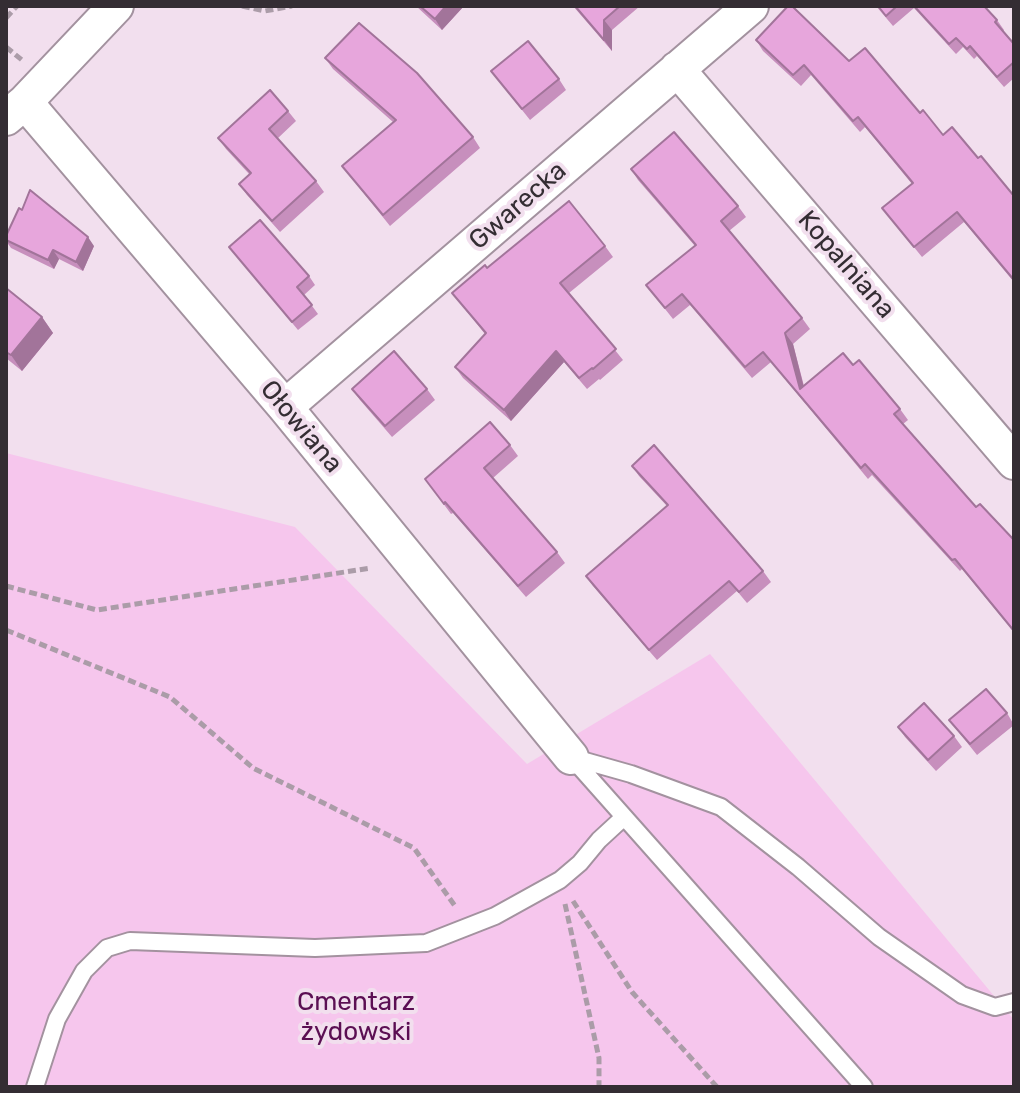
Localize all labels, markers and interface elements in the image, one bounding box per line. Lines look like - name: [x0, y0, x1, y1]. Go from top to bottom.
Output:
- street label: Gwarecka: [463, 155, 573, 257]
- street label: Kopalniana: [791, 205, 901, 325]
- street label: Ołowiana: [253, 374, 349, 480]
- park label: Cmentarz żydowski: [297, 986, 415, 1048]

